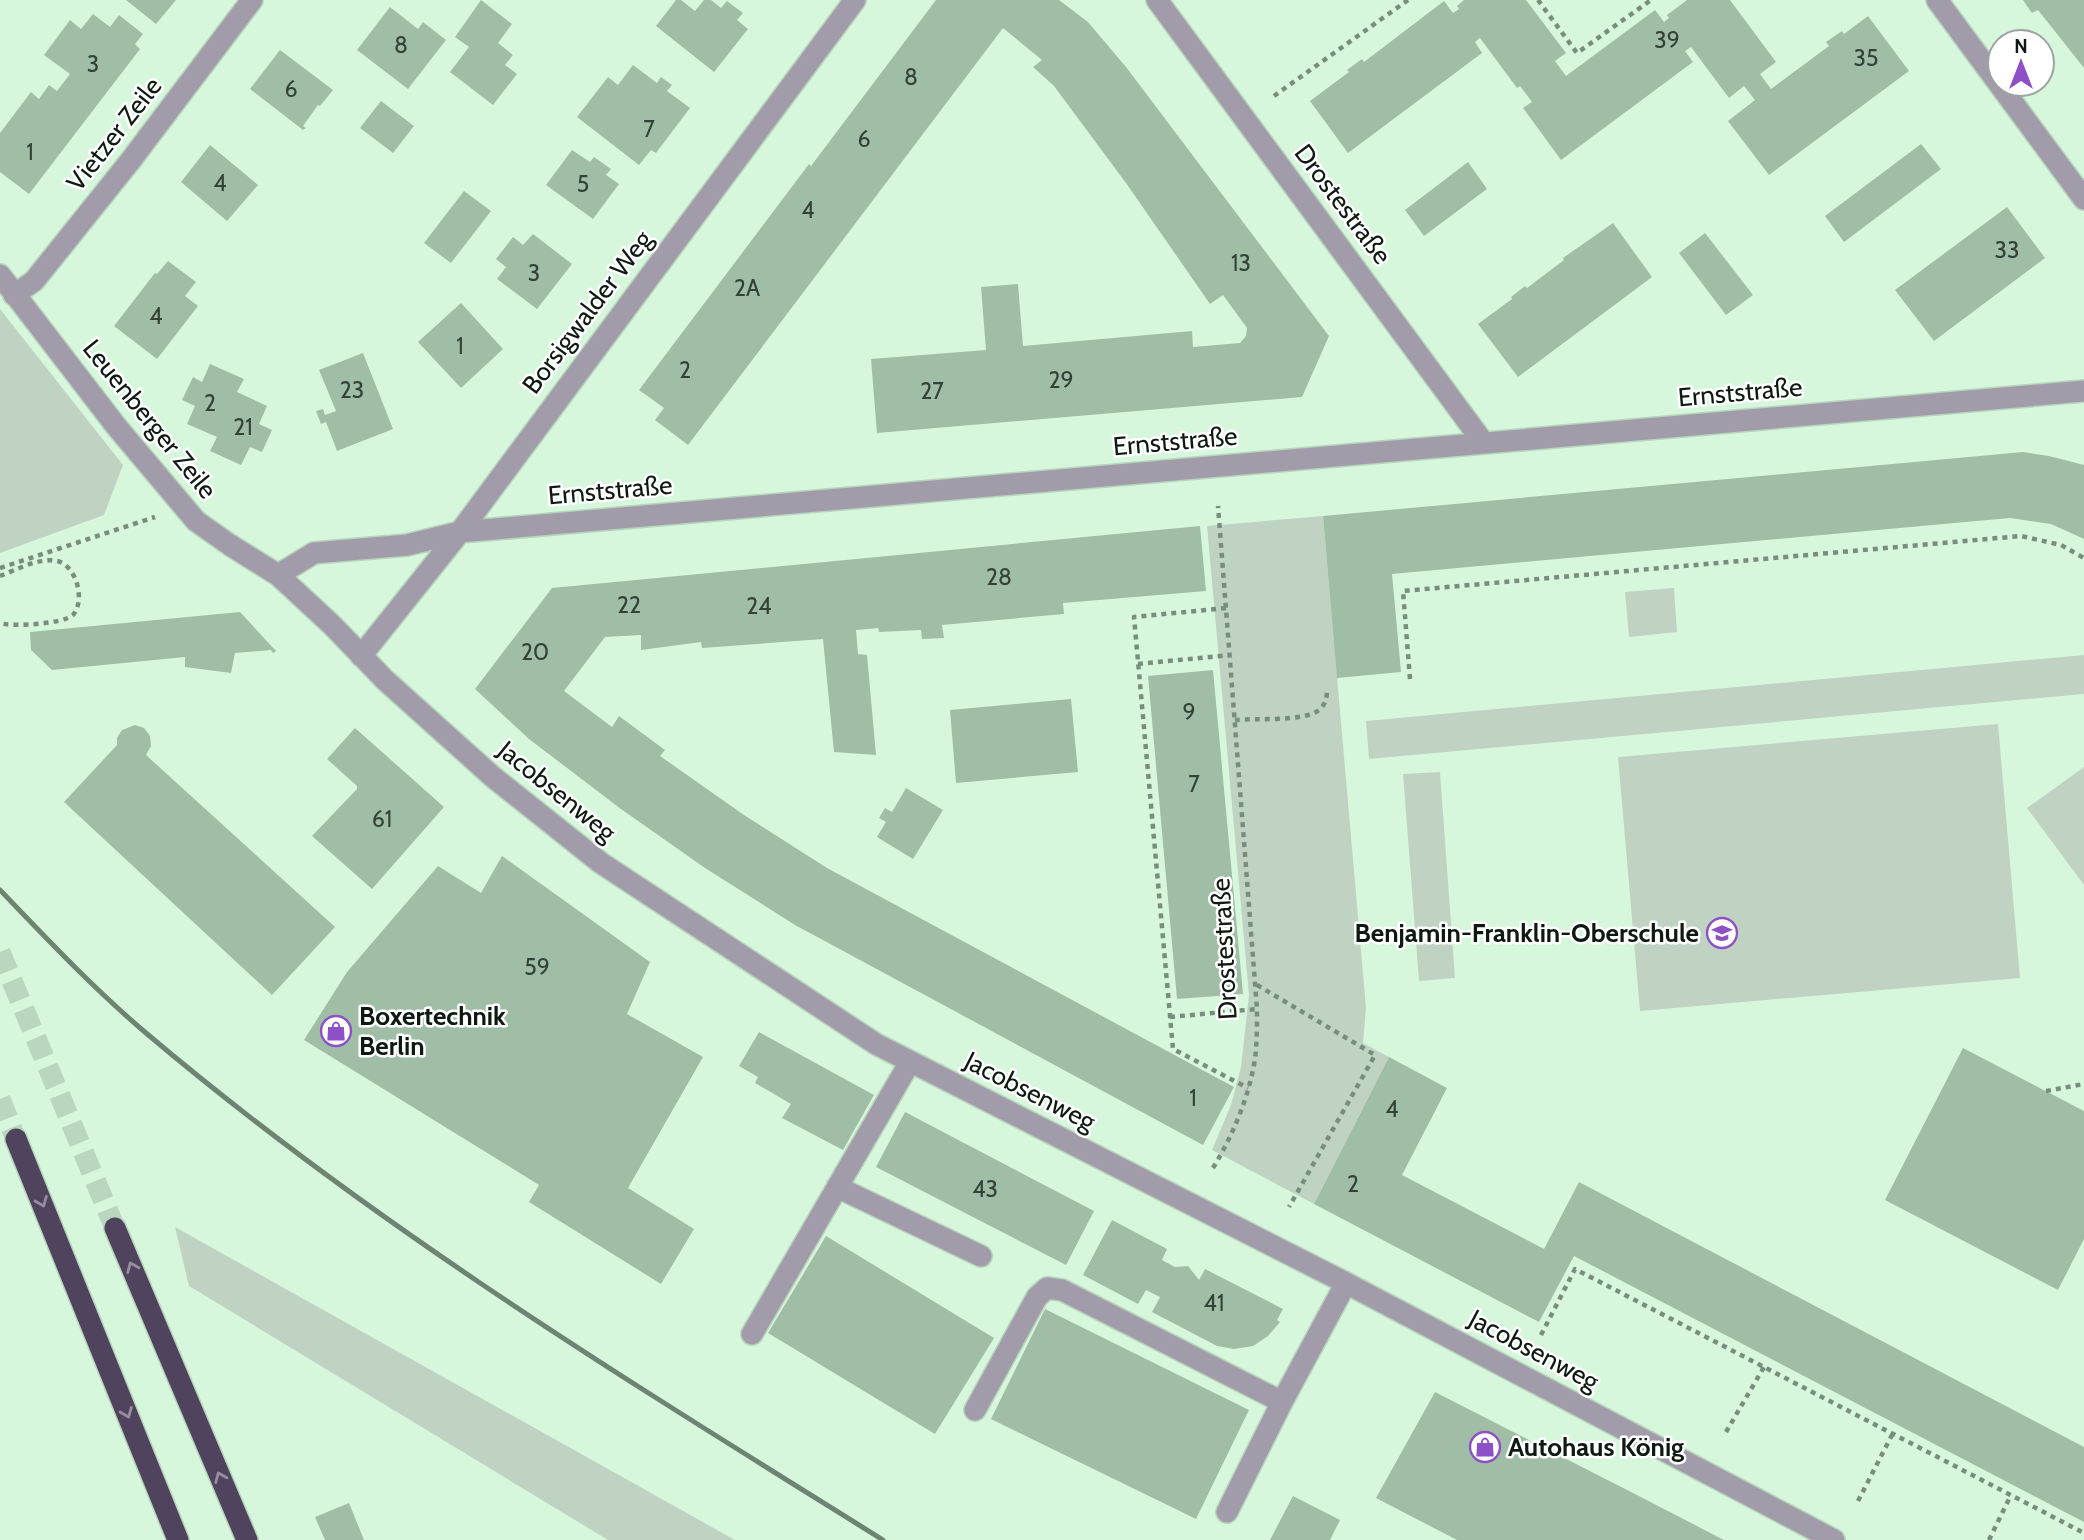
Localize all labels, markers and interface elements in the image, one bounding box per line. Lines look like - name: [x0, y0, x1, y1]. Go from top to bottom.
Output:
- house number: 39: [1654, 26, 1680, 54]
- north arrow: [1986, 28, 2056, 98]
- house number: 8: [394, 31, 408, 59]
- text: N: [2014, 35, 2028, 58]
- house number: 35: [1854, 44, 1878, 72]
- house number: 3: [87, 50, 99, 78]
- house number: 8: [904, 63, 918, 91]
- street label: Vietzer Zeile: [60, 71, 168, 197]
- house number: 6: [284, 75, 298, 103]
- house number: 7: [643, 115, 655, 143]
- house number: 6: [857, 125, 871, 153]
- house number: 1: [26, 138, 34, 166]
- street label: Drostestraße: [1288, 138, 1398, 270]
- house number: 4: [213, 169, 227, 197]
- house number: 5: [577, 170, 589, 198]
- house number: 4: [801, 196, 815, 224]
- street label: Borsigwalder Weg: [515, 223, 659, 400]
- house number: 33: [1995, 236, 2019, 264]
- house number: 13: [1231, 249, 1251, 277]
- house number: 3: [528, 259, 540, 287]
- house number: 2A: [734, 274, 760, 302]
- house number: 4: [149, 302, 163, 330]
- house number: 1: [456, 332, 464, 360]
- street label: Leuenberger Zeile: [76, 333, 224, 505]
- house number: 2: [679, 356, 691, 384]
- house number: 29: [1048, 366, 1074, 394]
- street label: Ernststraße: [1677, 371, 1803, 413]
- house number: 23: [340, 376, 364, 404]
- house number: 27: [920, 377, 944, 405]
- house number: 2: [204, 389, 216, 417]
- house number: 21: [233, 413, 253, 441]
- street label: Ernststraße: [1112, 420, 1238, 462]
- street label: Ernststraße: [547, 469, 673, 511]
- house number: 28: [986, 563, 1012, 591]
- house number: 22: [617, 591, 641, 619]
- house number: 24: [746, 592, 772, 620]
- house number: 20: [521, 638, 549, 666]
- house number: 9: [1182, 698, 1196, 726]
- street label: Jacobsenweg: [491, 733, 623, 849]
- house number: 7: [1188, 770, 1200, 798]
- house number: 61: [372, 805, 392, 833]
- street label: Drostestraße: [1204, 877, 1244, 1021]
- school or university icon: Benjamin-Franklin-Oberschule: [1705, 916, 1739, 950]
- place label: Benjamin-Franklin-Oberschule: [1354, 917, 1699, 949]
- house number: 59: [524, 953, 550, 981]
- place label: Boxertechnik Berlin: [359, 1000, 506, 1062]
- shop icon: Boxertechnik Berlin: [319, 1014, 353, 1048]
- street label: Jacobsenweg: [958, 1044, 1102, 1138]
- house number: 1: [1189, 1084, 1197, 1112]
- house number: 4: [1385, 1095, 1399, 1123]
- house number: 2: [1347, 1170, 1359, 1198]
- house number: 43: [972, 1175, 998, 1203]
- one-way arrow: [34, 1195, 48, 1207]
- one-way arrow: [126, 1262, 140, 1275]
- house number: 41: [1204, 1289, 1224, 1317]
- street label: Jacobsenweg: [1463, 1302, 1605, 1398]
- one-way arrow: [119, 1406, 133, 1418]
- shop icon: Autohaus König: [1468, 1430, 1502, 1464]
- place label: Autohaus König: [1508, 1431, 1684, 1463]
- one-way arrow: [214, 1472, 228, 1484]

